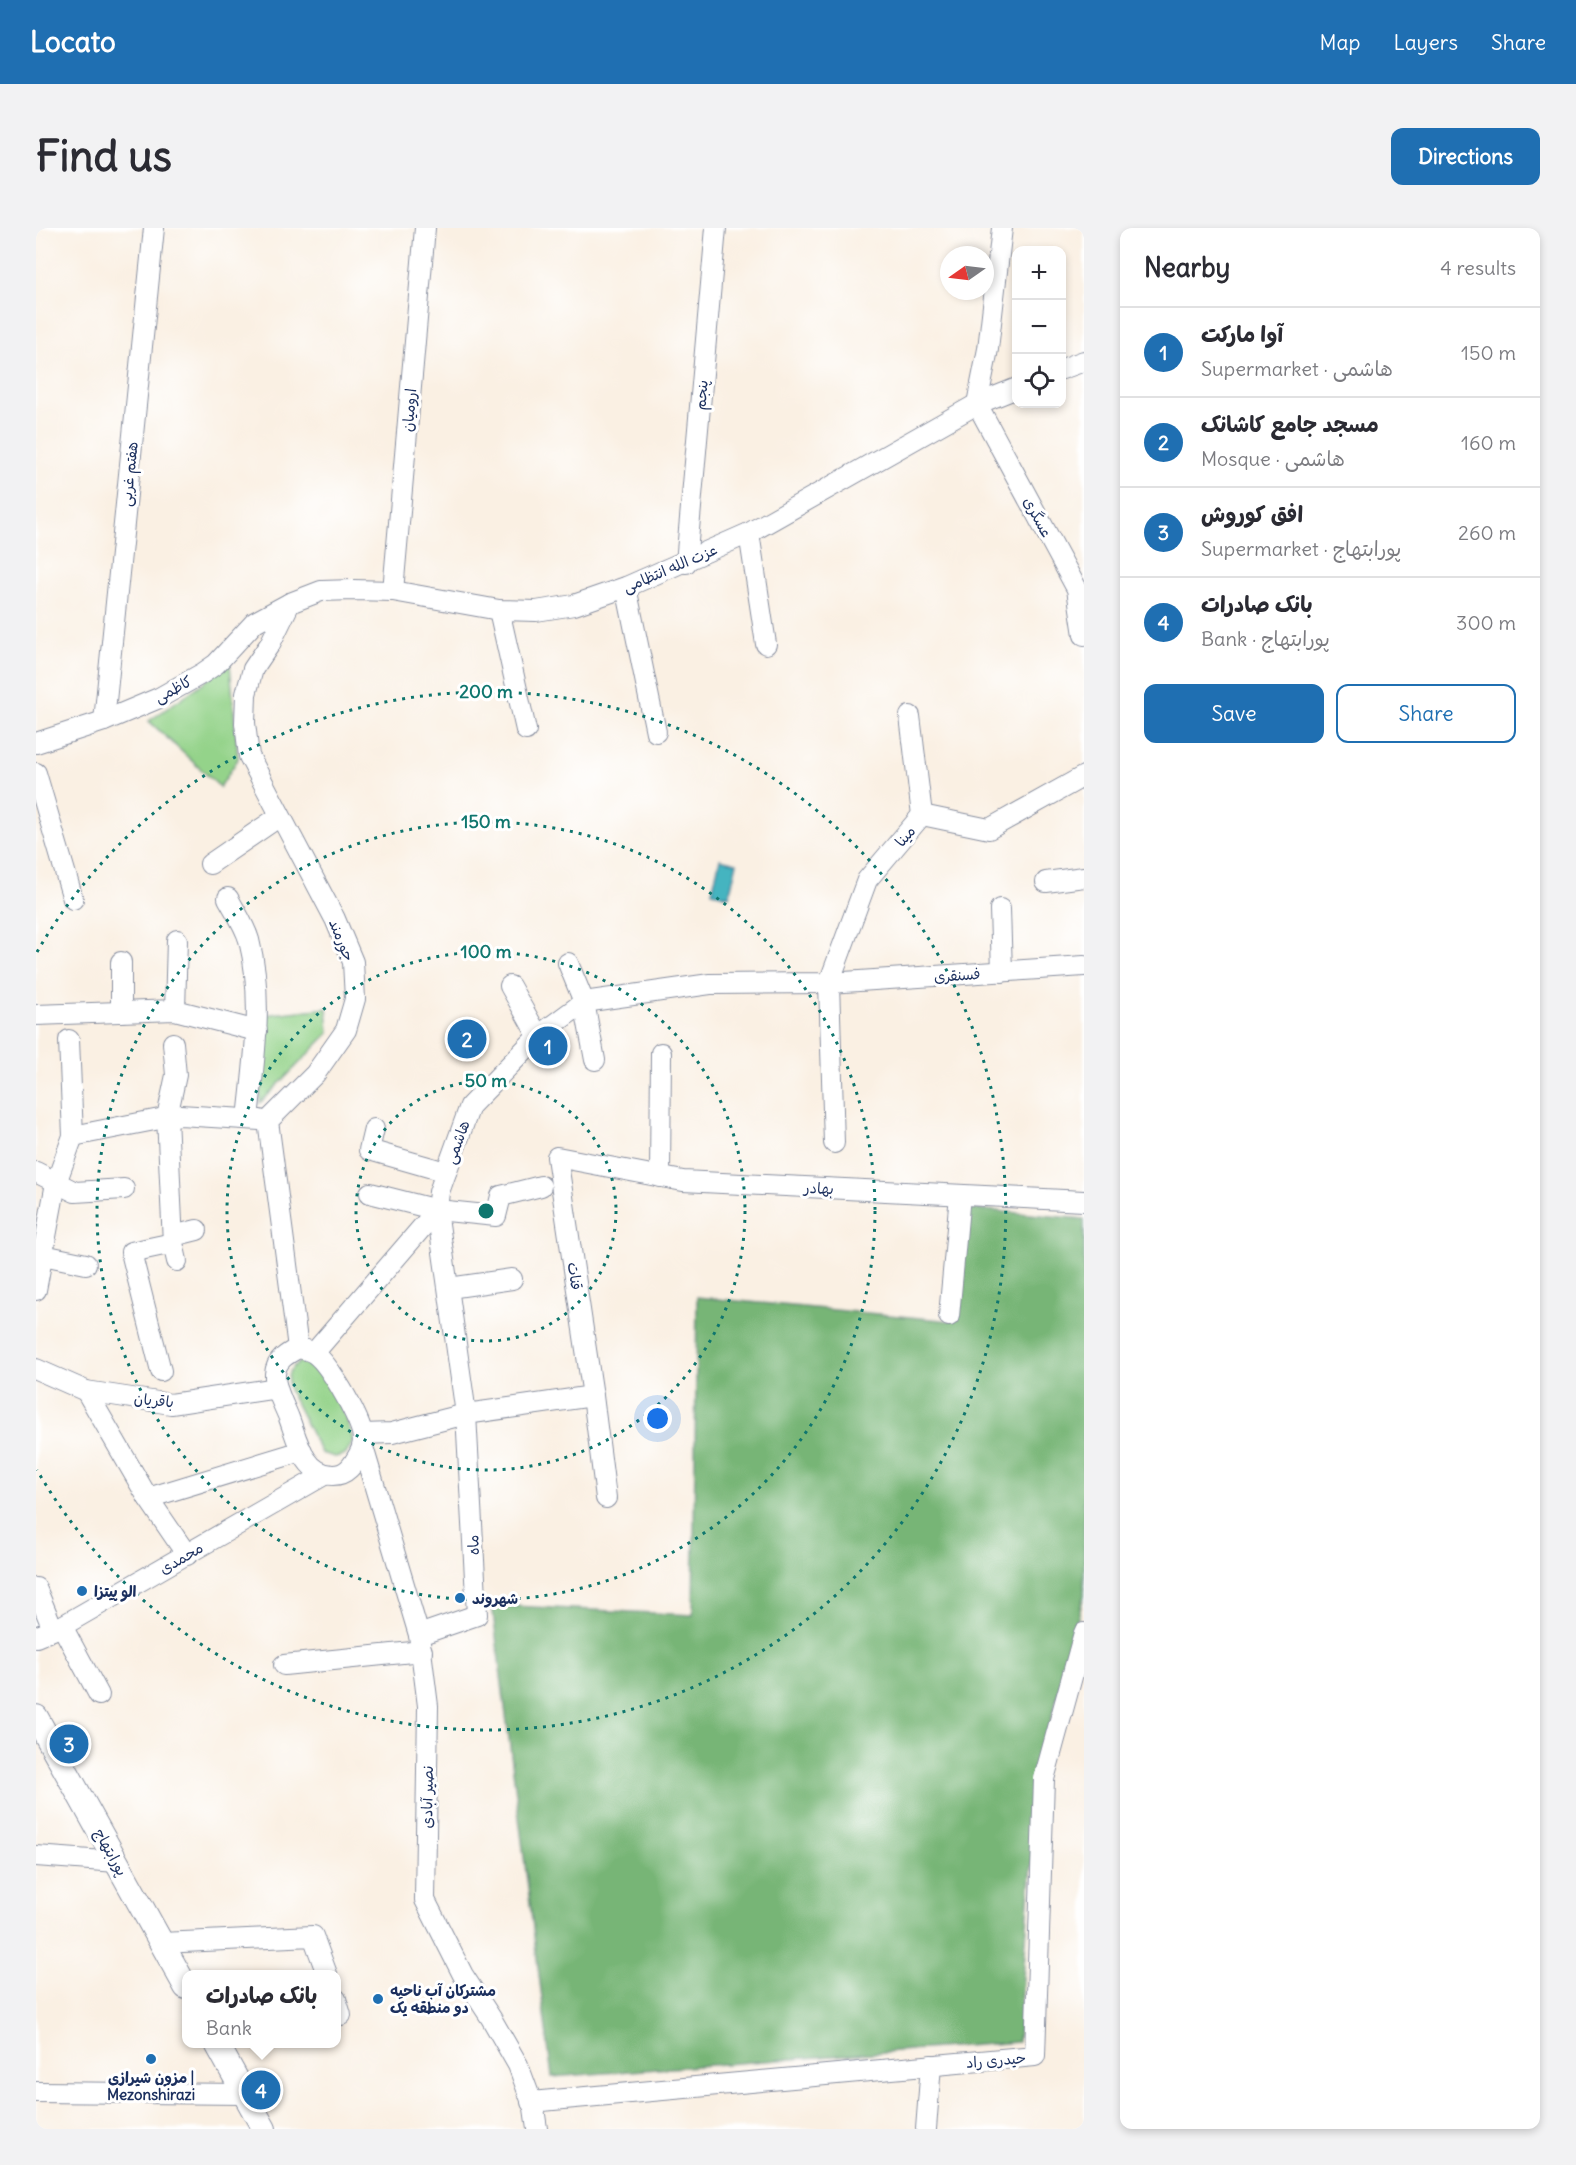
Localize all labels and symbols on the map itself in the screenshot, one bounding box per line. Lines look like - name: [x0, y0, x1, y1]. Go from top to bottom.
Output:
- north arrow: [940, 246, 994, 300]
- street label: پنجم: [690, 379, 715, 411]
- street label: ارومیان: [398, 388, 420, 432]
- street label: هفتم غربی: [116, 441, 145, 508]
- street label: عسگری: [1019, 493, 1057, 541]
- street label: عزت الله انتظامی: [620, 540, 720, 597]
- street label: کاظمی: [151, 671, 196, 708]
- text: 200 m: [459, 680, 513, 703]
- text: 150 m: [461, 810, 511, 833]
- street label: مینا: [891, 821, 919, 851]
- street label: جورمند: [325, 916, 359, 964]
- text: 100 m: [461, 940, 512, 963]
- street label: فسنقری: [933, 964, 981, 986]
- pin: 2: [448, 1016, 486, 1062]
- pin: 1: [528, 1024, 568, 1068]
- text: 50 m: [465, 1069, 507, 1092]
- street label: هاشمی: [440, 1118, 475, 1167]
- street label: بهادر: [803, 1178, 835, 1198]
- centre of rings: [476, 1201, 496, 1221]
- street label: قنات: [563, 1261, 587, 1291]
- street label: باقریان: [133, 1388, 175, 1412]
- your location: [643, 1404, 672, 1433]
- street label: ماه: [463, 1534, 483, 1556]
- street label: محمدی: [156, 1538, 206, 1578]
- place label: الو پیتزا: [94, 1582, 137, 1602]
- marker: الو پیتزا: [75, 1584, 89, 1598]
- place label: شهروند: [472, 1589, 518, 1608]
- marker: شهروند: [453, 1591, 467, 1605]
- pin: 3: [50, 1722, 88, 1766]
- street label: نصیر آبادی: [417, 1765, 437, 1829]
- street label: پورابتهاج: [89, 1825, 132, 1880]
- place label: مشترکان آب ناحیه دو منطقه یک: [390, 1981, 496, 2017]
- marker: مشترکان آب ناحیه دو منطقه یک: [371, 1992, 385, 2006]
- street label: حیدری راد: [965, 2048, 1027, 2072]
- marker: مزون شيرازی | Mezonshirazi: [144, 2052, 158, 2066]
- place label: مزون شيرازی | Mezonshirazi: [107, 2068, 195, 2104]
- pin: 4: [242, 2068, 280, 2112]

